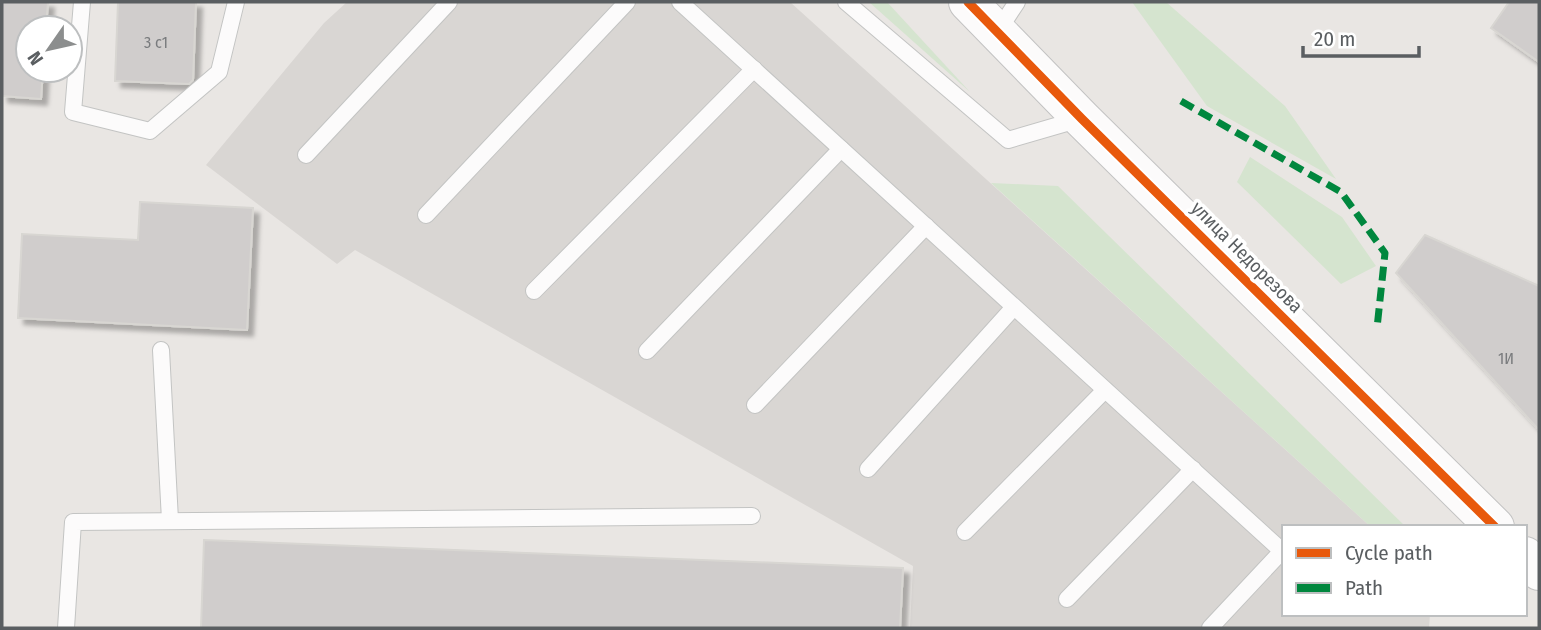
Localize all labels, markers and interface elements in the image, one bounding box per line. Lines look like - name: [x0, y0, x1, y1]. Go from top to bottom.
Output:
- north arrow: [14, 14, 84, 84]
- scale bar: [1303, 14, 1418, 58]
- text: 20 m: [1314, 26, 1355, 52]
- house number: 3 с1: [144, 33, 168, 52]
- text: N: [23, 47, 48, 69]
- street label: улица Недорезова: [1186, 196, 1308, 318]
- house number: 1И: [1498, 349, 1514, 368]
- legend: [1282, 525, 1527, 616]
- text: Cycle path: [1345, 540, 1433, 566]
- text: Path: [1345, 575, 1383, 601]

